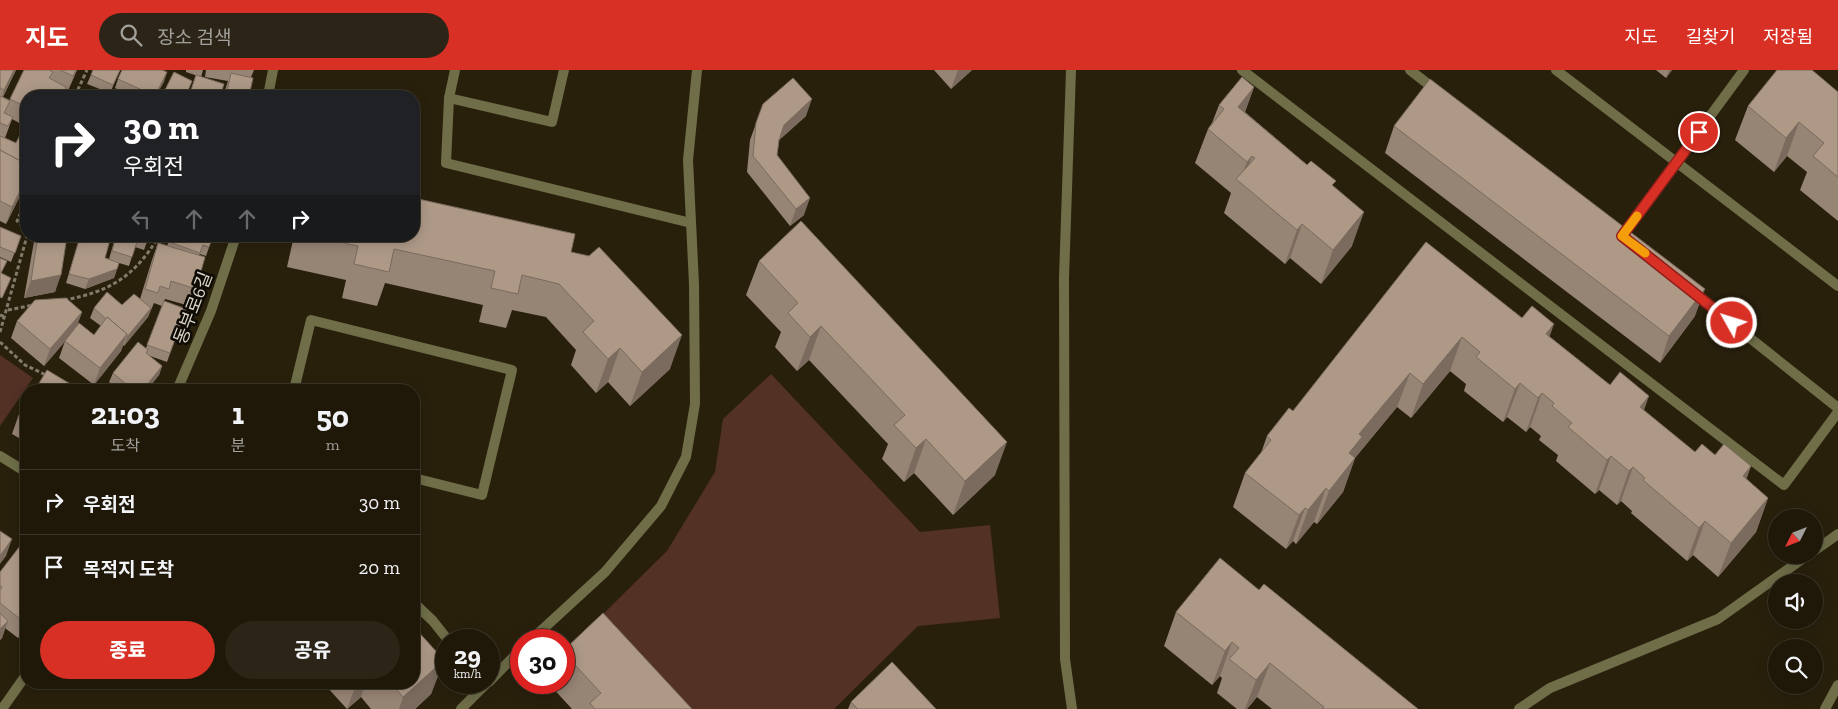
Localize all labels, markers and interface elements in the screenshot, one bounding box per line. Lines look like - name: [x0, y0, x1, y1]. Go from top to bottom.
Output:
- search box: [99, 13, 449, 58]
- icon: search: [117, 21, 145, 49]
- text: 지도: [25, 23, 69, 52]
- text: 장소 검색: [157, 26, 231, 49]
- text: 지도: [1625, 26, 1658, 48]
- text: 길찾기: [1686, 26, 1735, 48]
- text: 저장됨: [1763, 26, 1813, 48]
- text: 30 m: [123, 106, 199, 148]
- icon: right: [40, 110, 105, 175]
- pin: [1678, 111, 1720, 153]
- icon: arrive: [1685, 118, 1713, 146]
- text: 우회전: [123, 153, 184, 180]
- icon: left: [127, 205, 155, 233]
- icon: ahead: [180, 205, 208, 233]
- icon: ahead: [233, 205, 261, 233]
- icon: right: [286, 205, 314, 233]
- street label: 동부로6길: [169, 269, 217, 347]
- position arrow: [1705, 296, 1757, 348]
- text: 21:03: [91, 396, 160, 432]
- text: 1: [232, 396, 244, 432]
- text: 50: [316, 399, 349, 435]
- text: m: [326, 435, 340, 454]
- text: 도착: [111, 436, 140, 455]
- text: 분: [231, 436, 245, 455]
- icon: right: [40, 488, 68, 516]
- text: 30 m: [359, 491, 400, 514]
- text: 우회전: [83, 493, 135, 516]
- north arrow: [1768, 509, 1822, 564]
- map controls: [1768, 509, 1823, 694]
- icon: arrive: [40, 553, 68, 581]
- text: 20 m: [359, 556, 400, 579]
- text: 목적지 도착: [83, 558, 174, 581]
- button: sound: [1768, 574, 1823, 629]
- button: 종료: [40, 621, 215, 679]
- button: 공유: [225, 621, 400, 679]
- speed limit sign: 30: [510, 629, 575, 694]
- button: search: [1768, 639, 1823, 694]
- text: 29: [454, 640, 481, 670]
- text: km/h: [454, 667, 481, 681]

